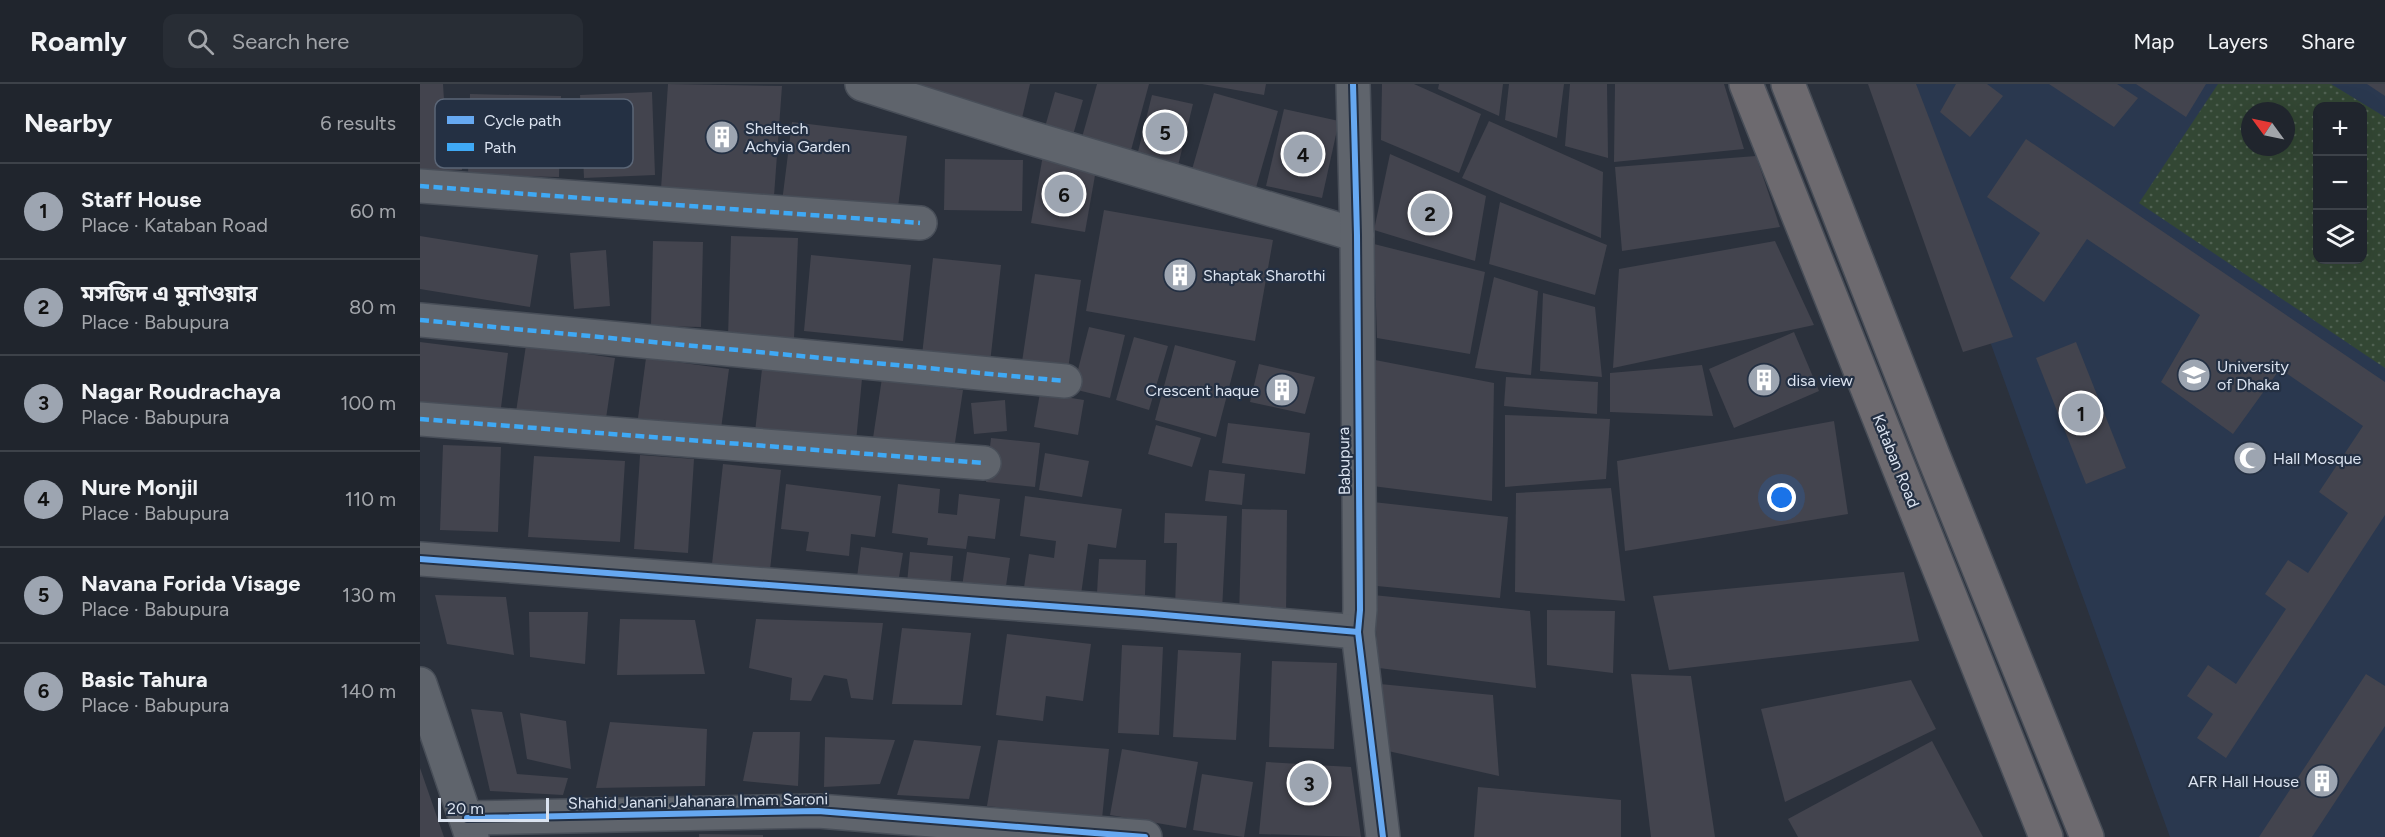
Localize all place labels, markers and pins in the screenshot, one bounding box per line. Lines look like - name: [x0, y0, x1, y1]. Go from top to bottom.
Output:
- pin: 5: [1146, 110, 1184, 154]
- building icon: Sheltech Achyia Garden: [704, 119, 740, 155]
- place label: Sheltech Achyia Garden: [745, 119, 850, 156]
- pin: 4: [1284, 132, 1322, 176]
- pin: 6: [1044, 172, 1084, 216]
- pin: 2: [1410, 190, 1450, 236]
- building icon: Shaptak Sharothi: [1162, 257, 1198, 293]
- place label: Shaptak Sharothi: [1203, 266, 1326, 285]
- school or university icon: University of Dhaka: [2176, 357, 2212, 393]
- place label: University of Dhaka: [2217, 357, 2289, 394]
- building icon: disa view: [1746, 362, 1782, 398]
- place label: disa view: [1787, 371, 1853, 390]
- building icon: Crescent haque: [1264, 372, 1300, 408]
- place label: Crescent haque: [1146, 381, 1259, 400]
- pin: 1: [2062, 390, 2100, 436]
- mosque icon: Hall Mosque: [2232, 440, 2268, 476]
- place label: Hall Mosque: [2273, 449, 2362, 468]
- pin: 3: [1290, 760, 1328, 806]
- building icon: AFR Hall House: [2304, 763, 2340, 799]
- place label: AFR Hall House: [2188, 772, 2299, 791]

